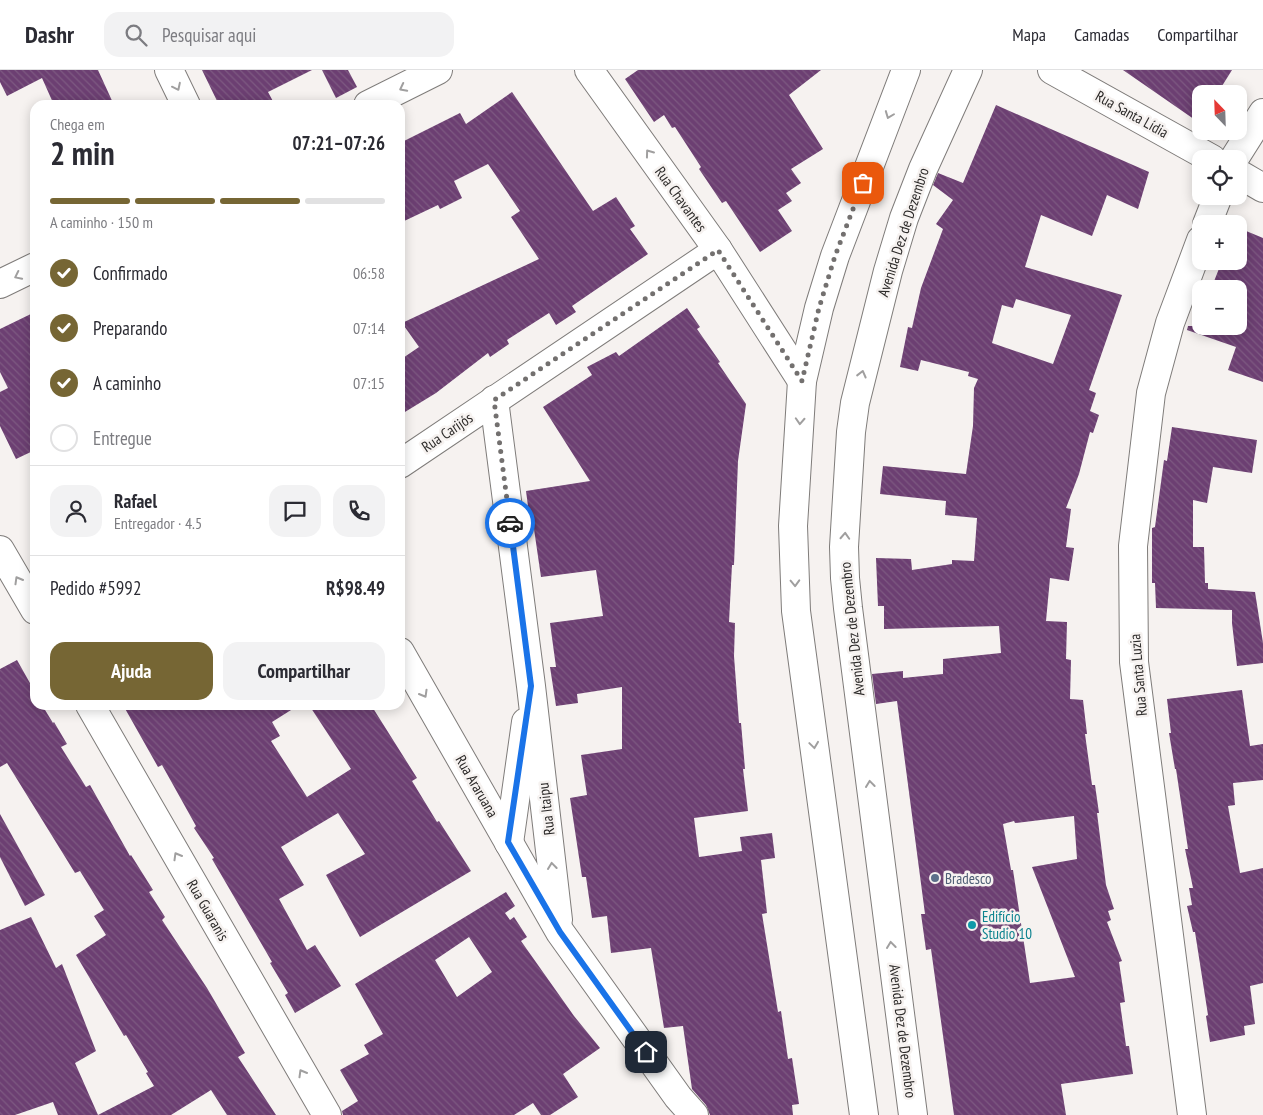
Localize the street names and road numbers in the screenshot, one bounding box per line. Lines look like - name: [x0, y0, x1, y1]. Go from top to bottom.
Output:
- street label: Rua Santa Lídia: [1092, 86, 1172, 142]
- street label: Rua Chavantes: [651, 163, 711, 235]
- street label: Avenida Dez de Dezembro: [873, 165, 933, 299]
- street label: Rua Carijós: [418, 408, 476, 456]
- street label: Avenida Dez de Dezembro: [836, 561, 868, 697]
- street label: Rua Santa Luzia: [1125, 633, 1151, 717]
- street label: Rua Araruana: [452, 751, 502, 821]
- street label: Rua Itaipu: [533, 782, 559, 836]
- street label: Rua Guaranis: [183, 876, 233, 944]
- street label: Avenida Dez de Dezembro: [885, 963, 921, 1099]

